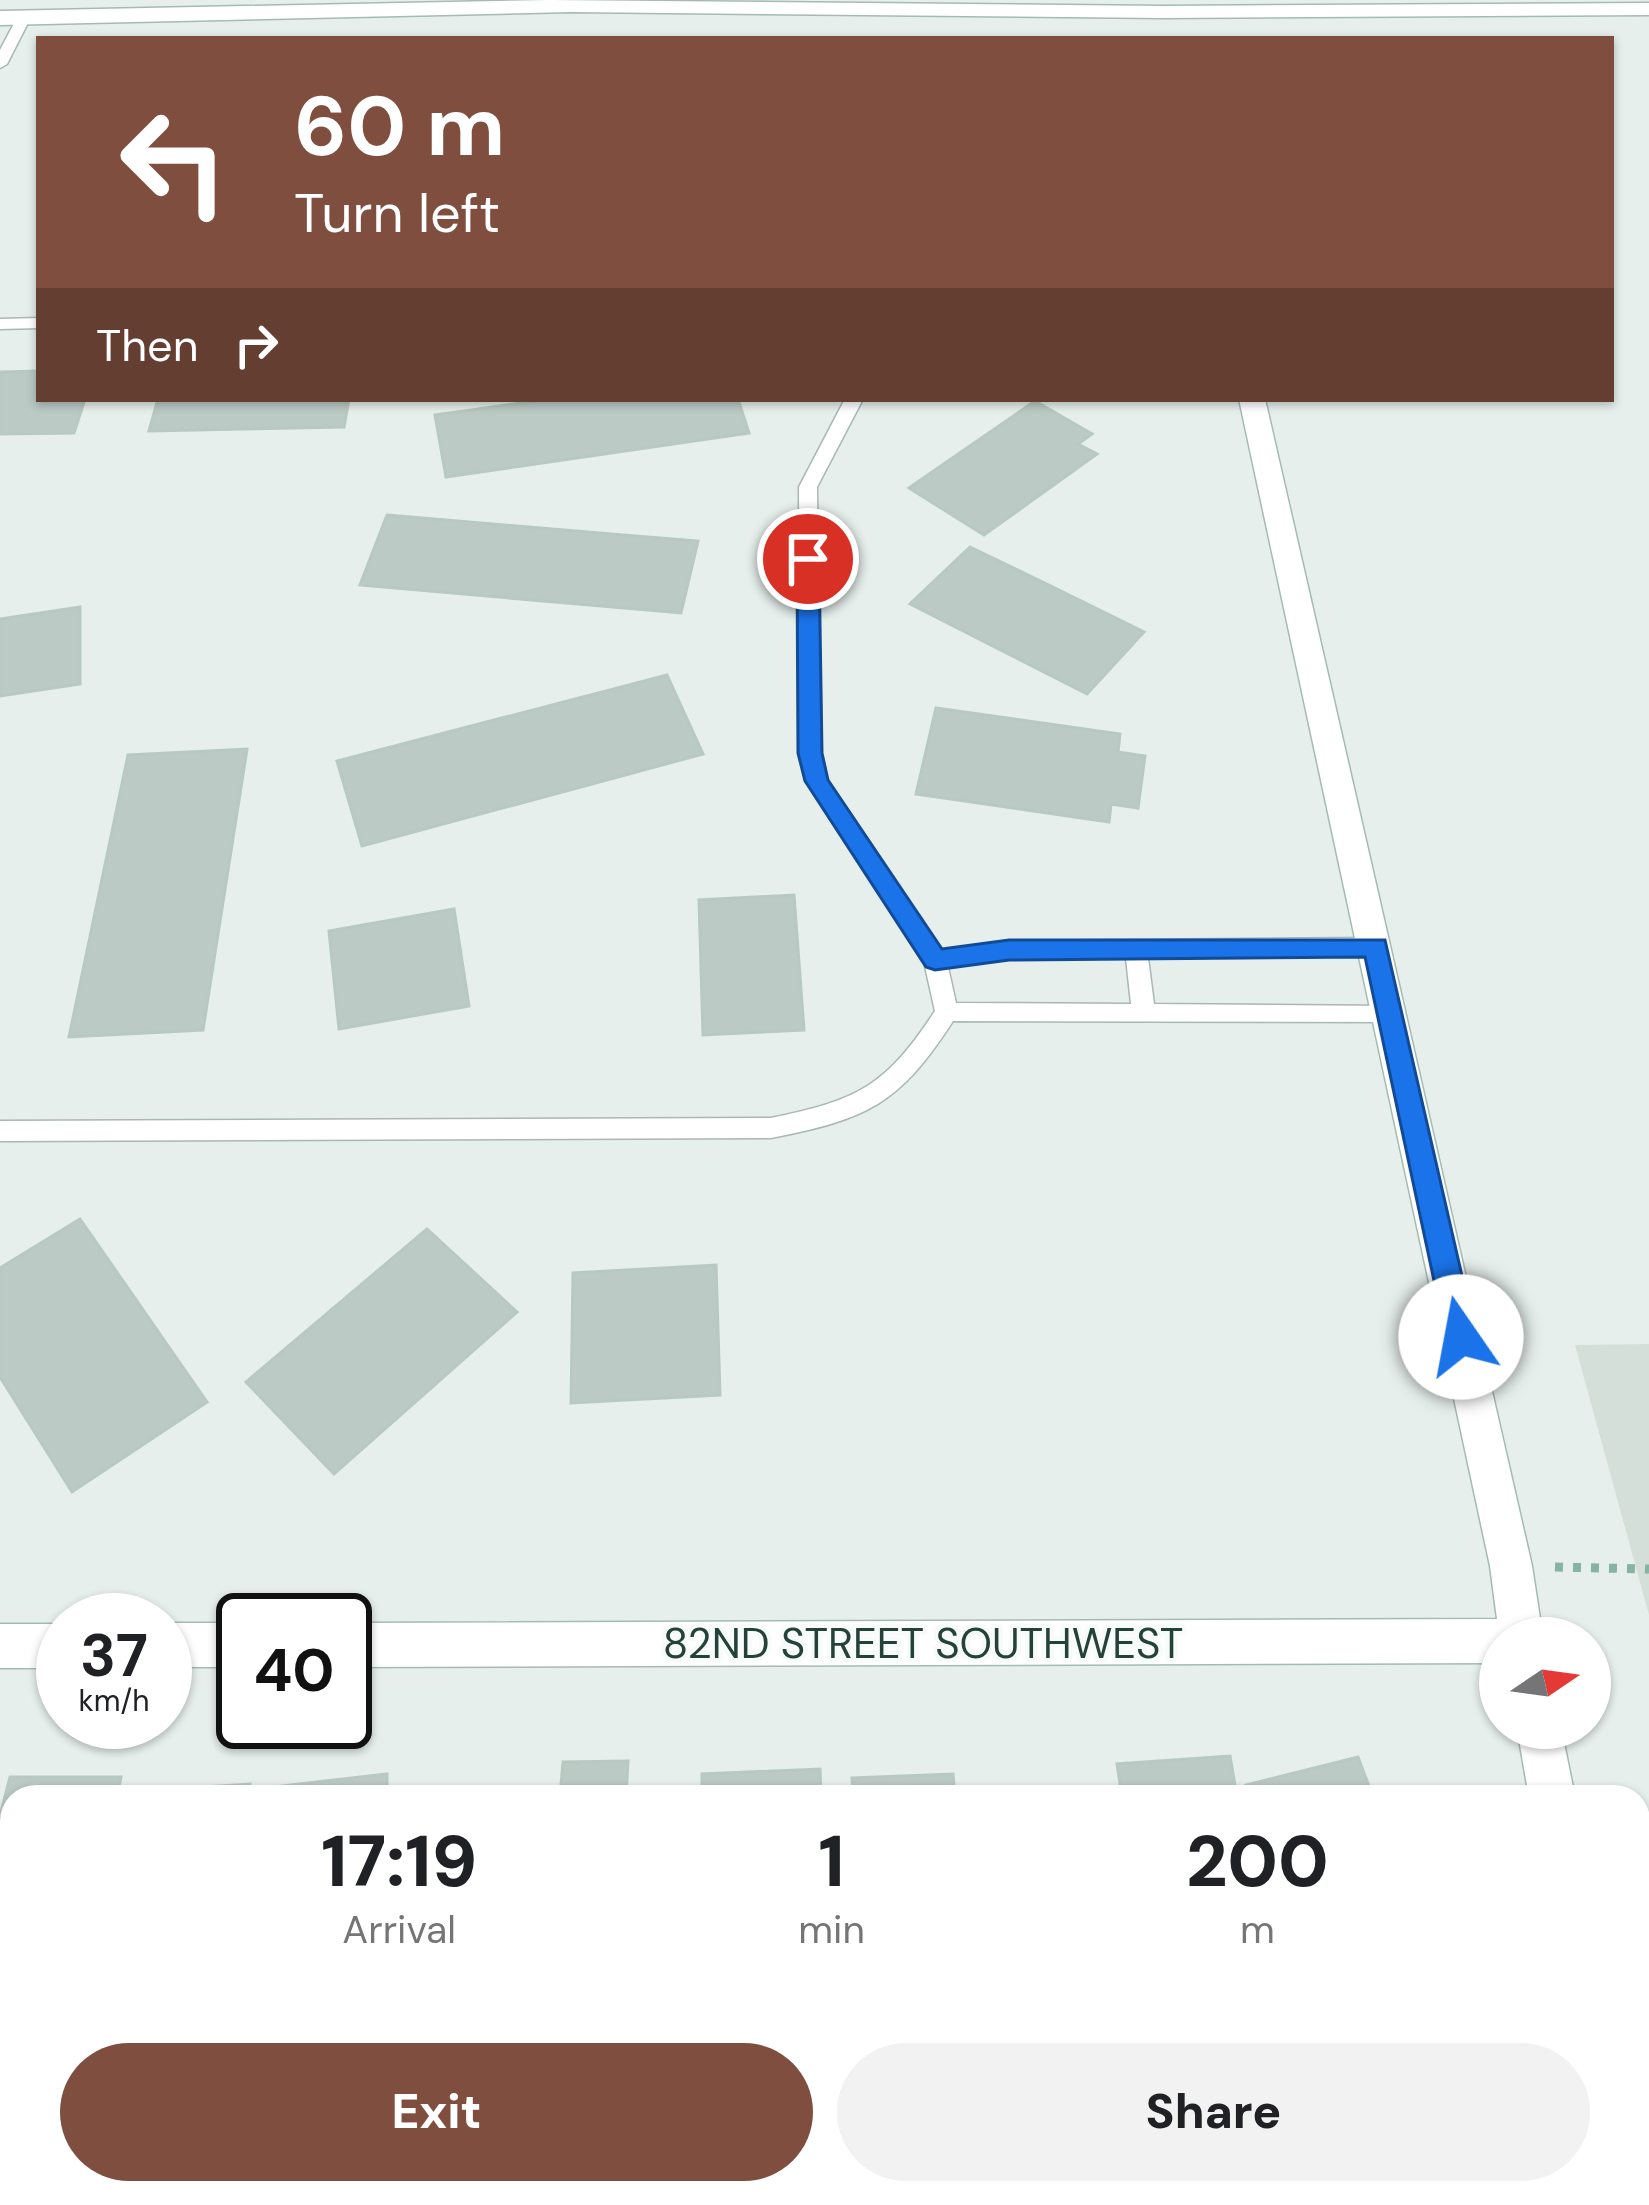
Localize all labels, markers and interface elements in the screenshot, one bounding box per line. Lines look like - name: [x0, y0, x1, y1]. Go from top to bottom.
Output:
- text: 60 m: [294, 72, 505, 181]
- icon: left: [96, 84, 252, 240]
- text: Turn left: [294, 178, 500, 249]
- icon: right: [223, 312, 289, 378]
- text: Then: [96, 316, 199, 375]
- pin: [757, 508, 859, 610]
- icon: arrive: [775, 526, 841, 592]
- position arrow: [1398, 1274, 1524, 1400]
- speed limit sign: 40: [216, 1593, 372, 1749]
- text: 37: [80, 1616, 148, 1695]
- street label: 82ND STREET SOUTHWEST: [663, 1616, 1183, 1671]
- north arrow: [1479, 1617, 1611, 1749]
- map controls: [1479, 1617, 1611, 1749]
- text: km/h: [79, 1681, 149, 1720]
- text: 17:19: [321, 1815, 477, 1908]
- text: 1: [818, 1815, 845, 1908]
- text: 200: [1186, 1815, 1329, 1908]
- text: Arrival: [342, 1904, 456, 1955]
- text: min: [798, 1904, 865, 1955]
- text: m: [1240, 1904, 1275, 1955]
- button: Exit: [60, 2043, 813, 2181]
- button: Share: [837, 2043, 1590, 2181]

